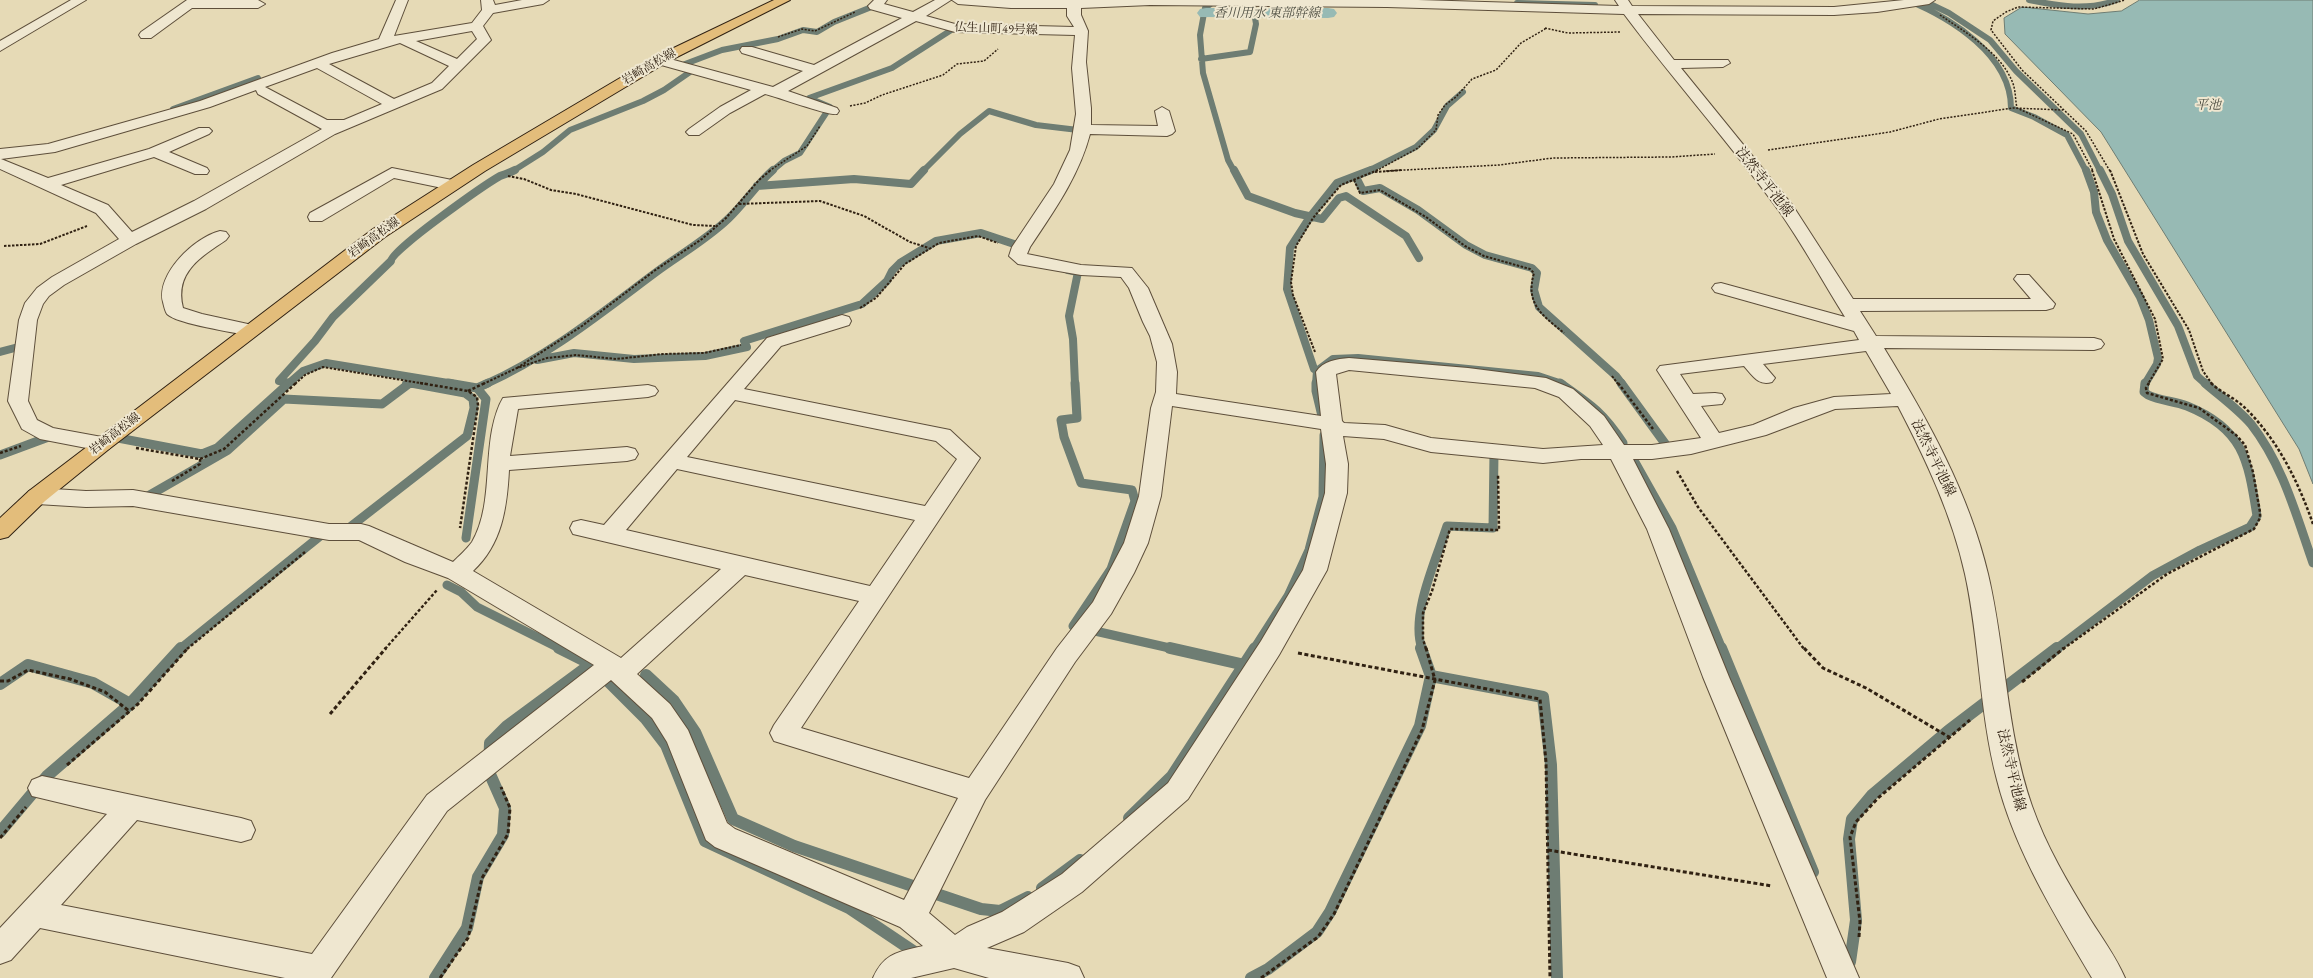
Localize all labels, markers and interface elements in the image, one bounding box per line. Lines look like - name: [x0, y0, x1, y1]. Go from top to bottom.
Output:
- water label: 香川用水 東部幹線: [1214, 5, 1320, 21]
- street label: 仏生山町49号線: [954, 20, 1038, 38]
- street label: 岩崎高松線: [619, 46, 679, 88]
- water label: 平池: [2195, 97, 2221, 113]
- street label: 法然寺平池線: [1732, 144, 1796, 220]
- street label: 岩崎高松線: [345, 215, 403, 261]
- street label: 岩崎高松線: [87, 410, 143, 458]
- street label: 法然寺平池線: [1907, 417, 1959, 499]
- street label: 法然寺平池線: [1993, 727, 2029, 813]

